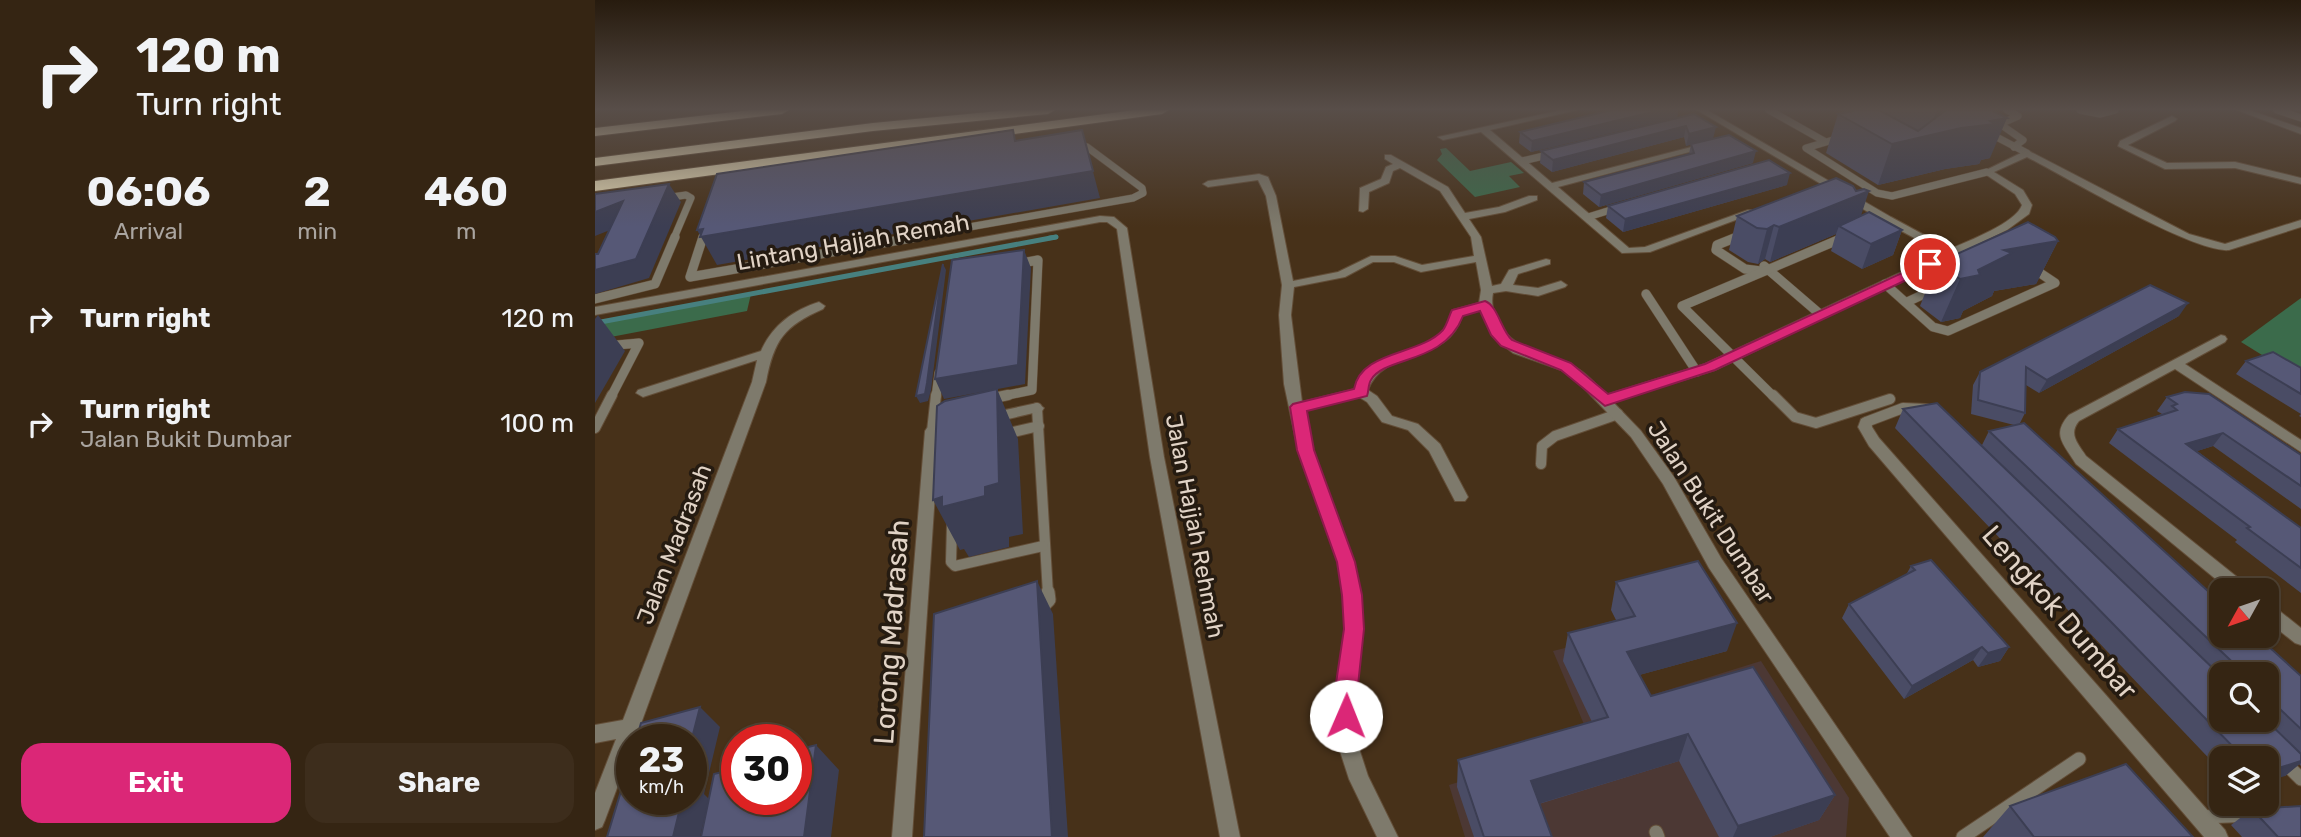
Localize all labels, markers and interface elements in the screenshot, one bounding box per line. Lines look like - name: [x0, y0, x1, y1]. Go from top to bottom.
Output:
- text: 120 m: [136, 26, 281, 84]
- icon: right: [21, 28, 112, 119]
- text: Turn right: [136, 85, 281, 123]
- text: 06:06: [87, 167, 211, 217]
- text: 2: [304, 167, 331, 217]
- text: 460: [424, 167, 508, 217]
- street label: Lintang Hajjah Remah: [735, 208, 971, 276]
- text: Arrival: [114, 217, 183, 245]
- text: min: [297, 217, 337, 245]
- text: m: [456, 217, 476, 245]
- pin: [1900, 234, 1960, 294]
- icon: arrive: [1911, 245, 1949, 283]
- icon: right: [21, 300, 59, 338]
- text: Turn right: [80, 303, 210, 334]
- text: 120 m: [502, 303, 574, 334]
- text: Turn right: [80, 394, 210, 425]
- icon: right: [21, 405, 59, 443]
- text: 100 m: [500, 408, 574, 439]
- street label: Jalan Hajjah Rehmah: [1160, 412, 1230, 640]
- street label: Jalan Bukit Dumbar: [1642, 416, 1780, 609]
- text: Jalan Bukit Dumbar: [80, 425, 292, 453]
- street label: Jalan Madrasah: [631, 460, 717, 628]
- street label: Lorong Madrasah: [867, 518, 916, 746]
- street label: Lengkok Dumbar: [1975, 519, 2144, 706]
- north arrow: [2209, 578, 2279, 648]
- map controls: [2209, 578, 2279, 816]
- button: search: [2209, 662, 2279, 732]
- position arrow: [1309, 679, 1383, 753]
- speed limit sign: 30: [721, 724, 812, 815]
- text: 23: [639, 739, 684, 781]
- button: Exit: [21, 743, 291, 823]
- button: Share: [305, 743, 574, 823]
- button: layers: [2209, 746, 2279, 816]
- text: km/h: [639, 776, 684, 798]

